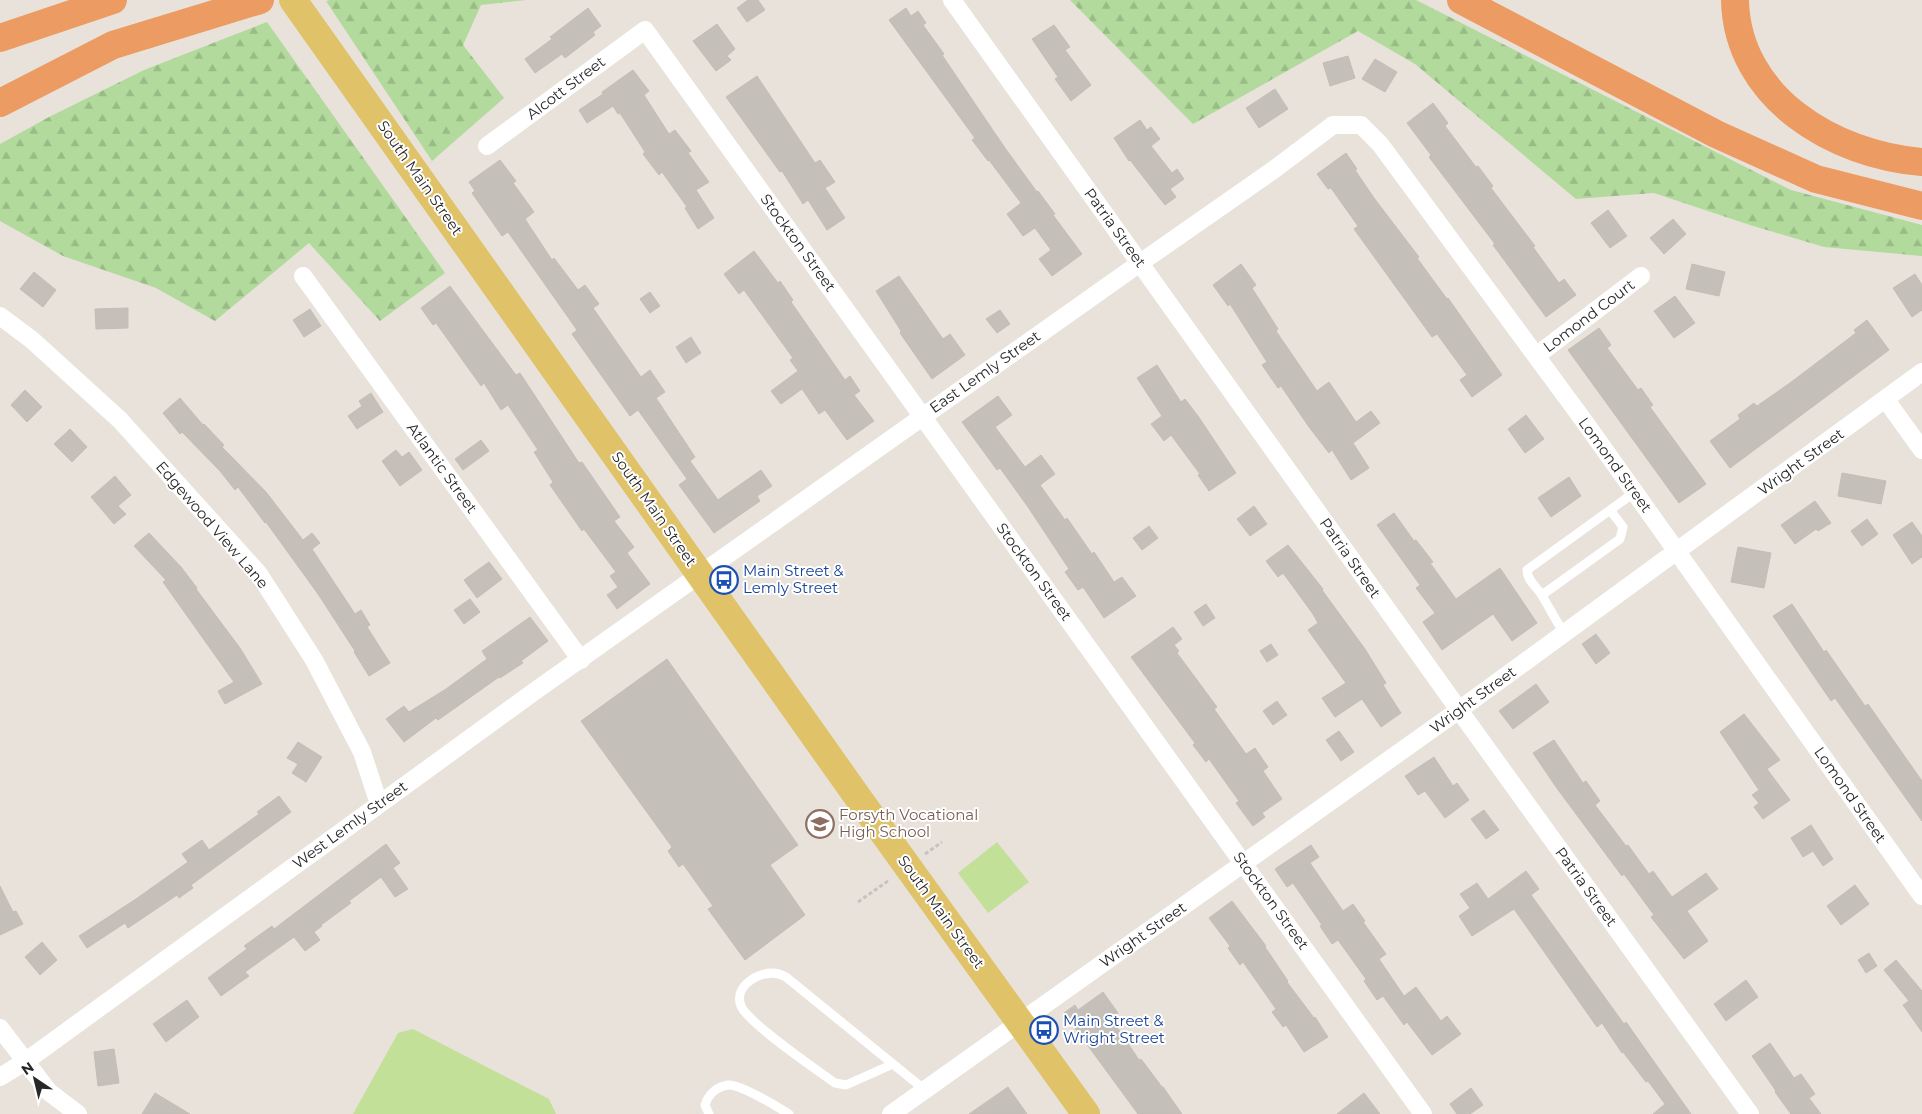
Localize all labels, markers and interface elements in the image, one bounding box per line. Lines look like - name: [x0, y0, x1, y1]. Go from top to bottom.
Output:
- street label: Alcott Street: [523, 52, 609, 123]
- street label: South Main Street: [374, 117, 467, 239]
- street label: Patria Street: [1080, 184, 1151, 271]
- street label: Stockton Street: [757, 190, 840, 295]
- street label: Lomond Court: [1539, 275, 1638, 356]
- street label: East Lemly Street: [926, 326, 1044, 417]
- street label: Lomond Street: [1574, 413, 1656, 516]
- street label: Atlantic Street: [403, 419, 482, 517]
- street label: Wright Street: [1754, 424, 1847, 499]
- street label: South Main Street: [608, 448, 701, 570]
- street label: Edgewood View Lane: [152, 457, 273, 592]
- street label: Patria Street: [1316, 514, 1385, 601]
- street label: Stockton Street: [993, 519, 1076, 624]
- place label: Main Street & Lemly Street: [743, 561, 844, 597]
- bus stop icon: Main Street & Lemly Street: [709, 565, 739, 595]
- street label: Wright Street: [1426, 662, 1519, 737]
- street label: Lomond Street: [1810, 743, 1891, 846]
- street label: West Lemly Street: [289, 777, 411, 873]
- place label: Forsyth Vocational High School: [839, 805, 978, 841]
- school or university icon: Forsyth Vocational High School: [805, 809, 835, 839]
- street label: Patria Street: [1551, 843, 1622, 930]
- street label: Stockton Street: [1230, 848, 1313, 953]
- street label: South Main Street: [894, 851, 989, 972]
- street label: Wright Street: [1096, 898, 1190, 972]
- place label: Main Street & Wright Street: [1063, 1011, 1165, 1047]
- bus stop icon: Main Street & Wright Street: [1029, 1015, 1059, 1045]
- north arrow: [10, 1054, 60, 1104]
- text: N: [18, 1058, 37, 1079]

